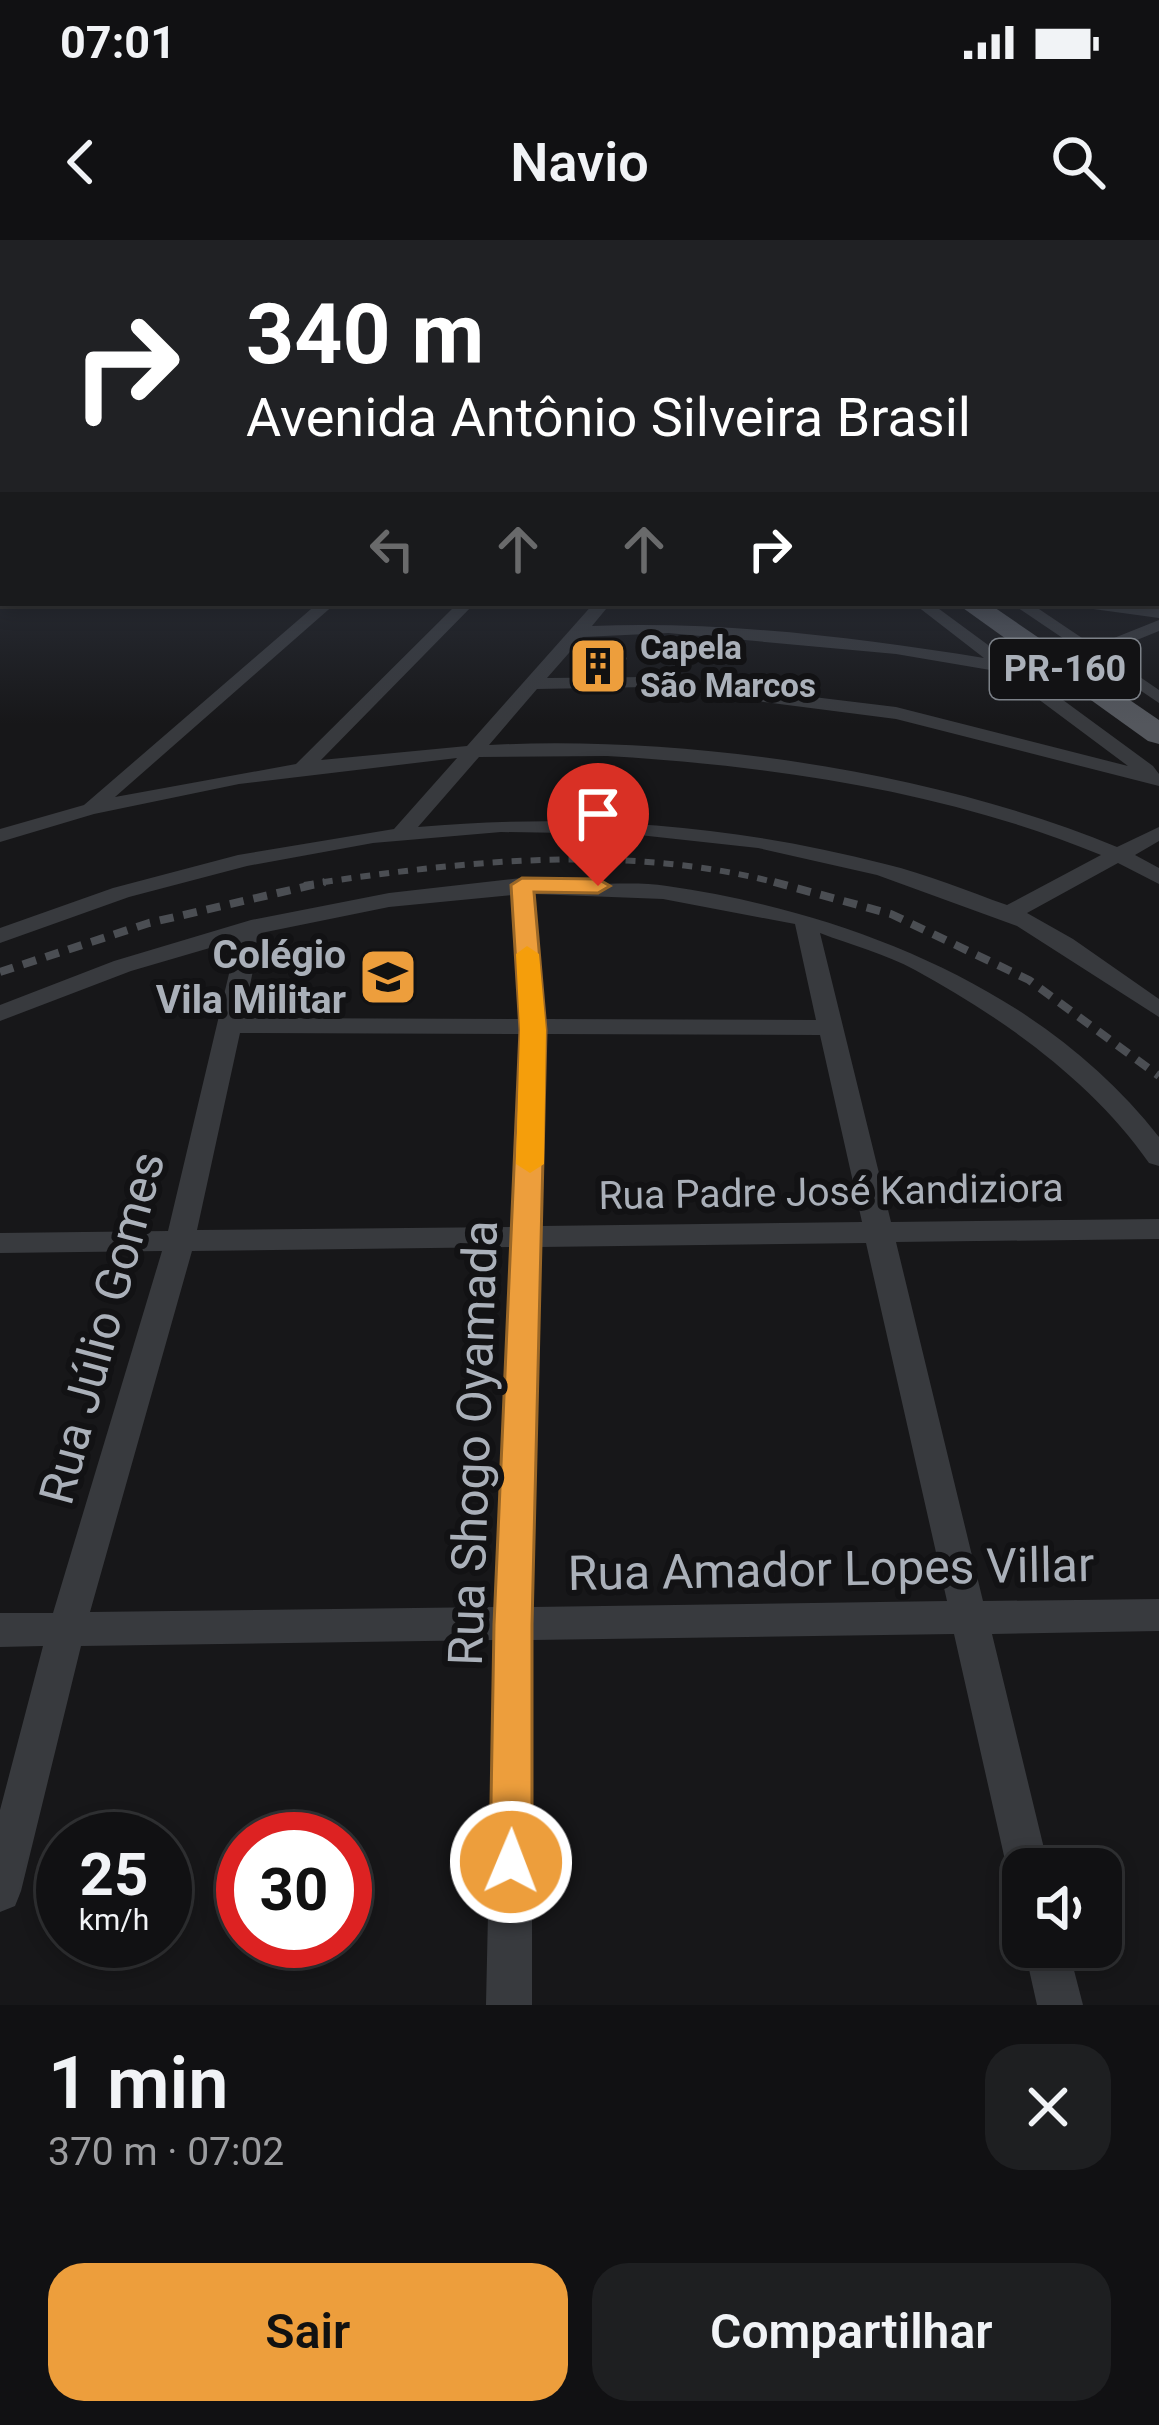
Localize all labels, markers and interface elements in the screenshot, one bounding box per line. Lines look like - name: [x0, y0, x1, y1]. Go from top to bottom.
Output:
- text: 07:01: [60, 16, 176, 69]
- icon: back: [48, 129, 114, 195]
- icon: search: [1045, 129, 1111, 195]
- text: Navio: [510, 131, 649, 194]
- text: 340 m: [246, 285, 484, 384]
- icon: right: [48, 288, 204, 444]
- text: Avenida Antônio Silveira Brasil: [246, 386, 971, 449]
- icon: left: [359, 516, 425, 582]
- icon: ahead: [485, 516, 551, 582]
- icon: ahead: [611, 516, 677, 582]
- icon: right: [737, 516, 803, 582]
- place label: Capela São Marcos: [640, 628, 816, 705]
- building icon: Capela São Marcos: [567, 635, 629, 697]
- road number: PR-160: [990, 639, 1140, 699]
- pin: [547, 763, 649, 886]
- icon: arrive: [565, 781, 631, 847]
- place label: Colégio Vila Militar: [156, 932, 346, 1023]
- school or university icon: Colégio Vila Militar: [357, 946, 419, 1008]
- street label: Rua Júlio Gomes: [28, 1146, 176, 1510]
- street label: Rua Padre José Kandiziora: [598, 1165, 1064, 1219]
- street label: Rua Shogo Oyamada: [437, 1219, 509, 1667]
- street label: Rua Amador Lopes Villar: [567, 1536, 1095, 1602]
- position arrow: [448, 1799, 574, 1925]
- speed limit sign: 30: [216, 1812, 372, 1968]
- text: 25: [80, 1839, 148, 1910]
- map controls: [1002, 1848, 1122, 1968]
- button: sound: [1002, 1848, 1122, 1968]
- text: km/h: [79, 1902, 149, 1937]
- text: 1 min: [48, 2041, 229, 2126]
- button: close: [985, 2044, 1111, 2170]
- text: 370 m · 07:02: [48, 2129, 284, 2175]
- button: Sair: [48, 2263, 568, 2401]
- button: Compartilhar: [592, 2263, 1111, 2401]

